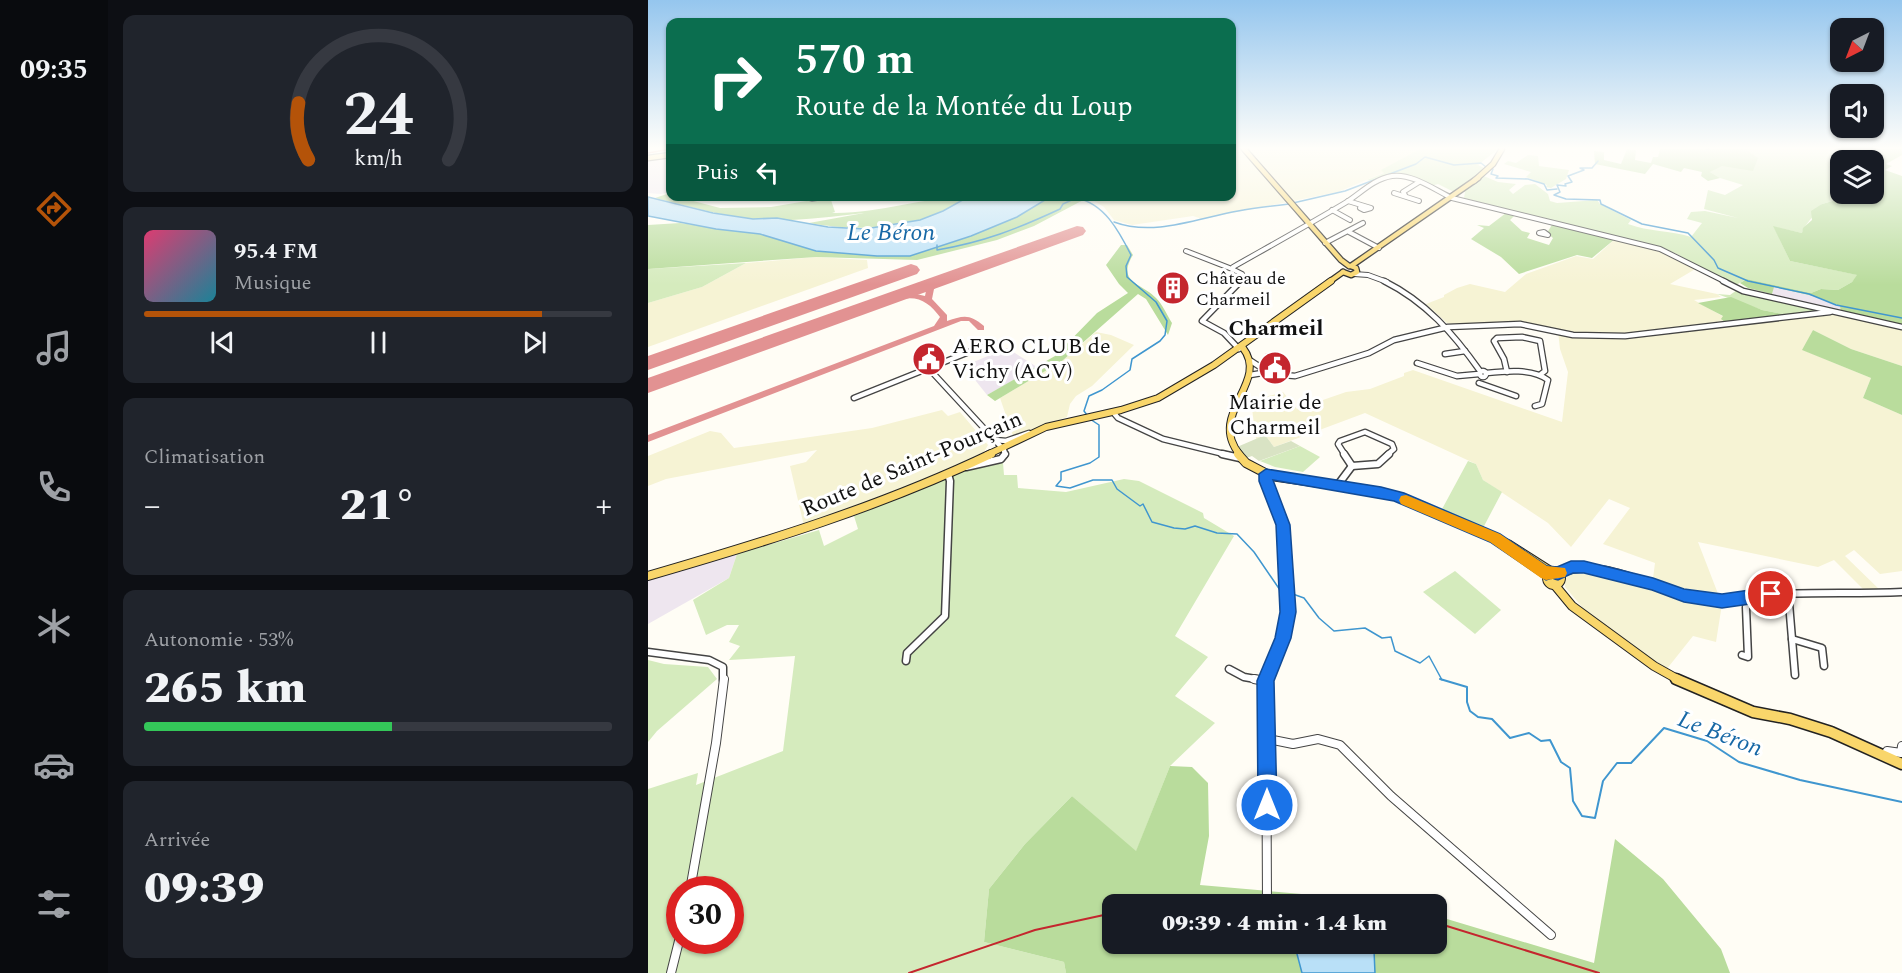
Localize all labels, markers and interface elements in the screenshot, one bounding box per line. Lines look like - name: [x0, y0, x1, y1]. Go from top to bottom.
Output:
- north arrow: [1830, 18, 1884, 72]
- map controls: [1830, 18, 1884, 204]
- text: 570 m: [795, 29, 914, 92]
- icon: right: [696, 42, 774, 120]
- text: 09:35: [20, 49, 88, 91]
- text: 24: [343, 68, 413, 163]
- button: sound: [1830, 84, 1884, 138]
- text: Route de la Montée du Loup: [795, 86, 1132, 128]
- text: km/h: [354, 143, 402, 176]
- button: layers: [1830, 150, 1884, 204]
- text: Puis: [696, 156, 739, 189]
- icon: left: [751, 156, 784, 189]
- icon: directions: [33, 188, 75, 230]
- water label: Le Béron: [847, 215, 936, 251]
- text: 95.4 FM: [234, 235, 318, 268]
- place label: Château de Charmeil: [1196, 265, 1286, 313]
- text: Musique: [234, 268, 311, 298]
- building icon: Château de Charmeil: [1155, 270, 1191, 306]
- district label: Charmeil: [1228, 312, 1324, 345]
- icon: previous: [206, 326, 239, 359]
- icon: pause: [362, 326, 395, 359]
- icon: next: [518, 326, 551, 359]
- icon: music: [33, 327, 75, 369]
- place label: AERO CLUB de Vichy (ACV): [952, 330, 1111, 388]
- public building icon: AERO CLUB de Vichy (ACV): [911, 341, 947, 377]
- public building icon: Mairie de Charmeil: [1257, 350, 1293, 386]
- place label: Mairie de Charmeil: [1228, 386, 1322, 444]
- street label: Route de Saint-Pourçain: [797, 403, 1027, 525]
- text: Climatisation: [144, 442, 265, 472]
- icon: phone: [33, 466, 75, 508]
- text: 21°: [340, 471, 416, 540]
- text: −: [144, 481, 161, 531]
- text: +: [595, 481, 612, 531]
- pin: [1745, 568, 1796, 619]
- icon: arrive: [1754, 577, 1787, 610]
- icon: climate: [33, 605, 75, 647]
- text: Autonomie · 53%: [144, 625, 293, 655]
- text: 265 km: [144, 654, 306, 723]
- water label: Le Béron: [1672, 701, 1768, 767]
- icon: car: [33, 744, 75, 786]
- position arrow: [1235, 773, 1299, 837]
- text: Arrivée: [144, 825, 210, 855]
- text: 09:39: [144, 854, 265, 923]
- speed limit sign: 30: [666, 876, 744, 954]
- icon: filters: [33, 883, 75, 925]
- text: 09:39 · 4 min · 1.4 km: [1162, 907, 1387, 940]

